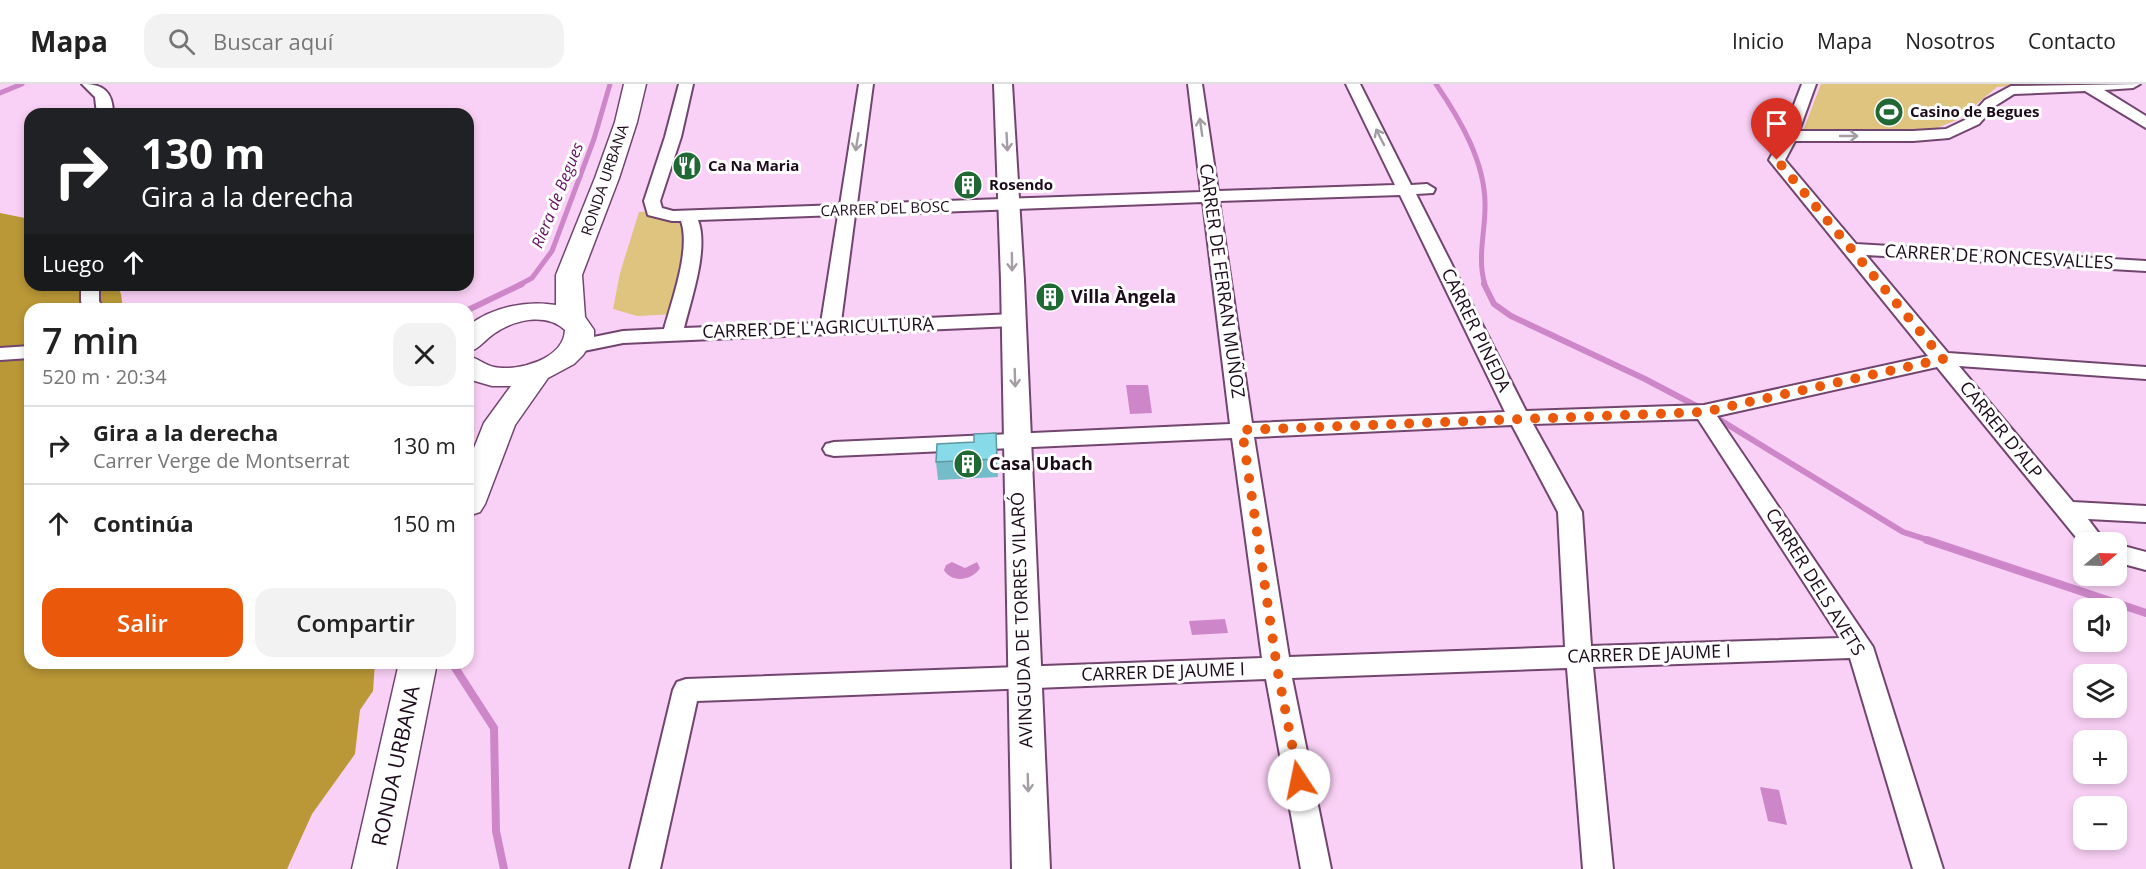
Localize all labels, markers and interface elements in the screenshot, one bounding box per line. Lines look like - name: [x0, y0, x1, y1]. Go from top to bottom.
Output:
- search box: [144, 14, 564, 68]
- text: Mapa: [30, 22, 108, 60]
- icon: search: [165, 25, 198, 58]
- text: Buscar aquí: [213, 26, 333, 56]
- text: Inicio: [1732, 27, 1784, 55]
- text: Mapa: [1817, 27, 1872, 55]
- text: Nosotros: [1905, 27, 1995, 55]
- text: Contacto: [2028, 27, 2116, 55]
- sports icon: Casino de Begues: [1873, 96, 1905, 128]
- pin: [1751, 98, 1802, 160]
- place label: Casino de Begues: [1910, 101, 2040, 121]
- icon: arrive: [1760, 107, 1793, 140]
- one-way arrow: [1195, 117, 1206, 137]
- street label: RONDA URBANA: [576, 121, 633, 238]
- text: 130 m: [141, 124, 265, 181]
- one-way arrow: [1374, 129, 1385, 147]
- one-way arrow: [1838, 130, 1858, 142]
- one-way arrow: [851, 131, 862, 151]
- icon: right: [42, 132, 120, 210]
- one-way arrow: [1001, 132, 1012, 152]
- water label: Riera de Begues: [526, 139, 588, 251]
- restaurant icon: Ca Na Maria: [671, 150, 703, 182]
- place label: Ca Na Maria: [708, 155, 799, 175]
- street label: CARRER DE FERRAN MUÑOZ: [1195, 162, 1251, 400]
- building icon: Rosendo: [952, 169, 984, 201]
- place label: Rosendo: [989, 174, 1053, 194]
- text: Gira a la derecha: [141, 178, 354, 215]
- street label: CARRER DEL BOSC: [820, 196, 950, 220]
- street label: CARRER DE RONCESVALLES: [1884, 238, 2114, 274]
- icon: ahead: [117, 246, 150, 279]
- text: Luego: [42, 248, 105, 278]
- one-way arrow: [1006, 252, 1017, 272]
- street label: CARRER PINEDA: [1437, 264, 1517, 396]
- building icon: Villa Àngela: [1034, 281, 1066, 313]
- place label: Villa Àngela: [1071, 284, 1176, 308]
- street label: CARRER DE L'AGRICULTURA: [702, 311, 935, 343]
- text: 7 min: [42, 316, 139, 365]
- button: close: [393, 323, 456, 386]
- text: 520 m · 20:34: [42, 363, 167, 390]
- one-way arrow: [1009, 368, 1021, 388]
- street label: CARRER D'ALP: [1955, 375, 2049, 483]
- text: Gira a la derecha: [93, 417, 278, 447]
- icon: right: [42, 429, 75, 462]
- text: 130 m: [392, 430, 456, 460]
- text: Carrer Verge de Montserrat: [93, 447, 350, 474]
- building icon: Casa Ubach: [952, 448, 984, 480]
- place label: Casa Ubach: [989, 451, 1093, 475]
- street label: AVINGUDA DE TORRES VILARÓ: [1005, 492, 1037, 748]
- street label: CARRER DELS AVETS: [1761, 503, 1871, 660]
- icon: ahead: [42, 507, 75, 540]
- text: Continúa: [93, 508, 194, 538]
- text: 150 m: [392, 508, 456, 538]
- north arrow: [2073, 532, 2127, 586]
- map controls: [2073, 532, 2127, 850]
- button: Salir: [42, 588, 243, 657]
- button: Compartir: [255, 588, 456, 657]
- button: sound: [2073, 598, 2127, 652]
- street label: CARRER DE JAUME I: [1567, 638, 1731, 668]
- street label: CARRER DE JAUME I: [1081, 656, 1245, 686]
- button: layers: [2073, 664, 2127, 718]
- street label: RONDA URBANA: [364, 682, 426, 849]
- button: +: [2073, 730, 2127, 784]
- position arrow: [1267, 748, 1331, 812]
- one-way arrow: [1022, 773, 1033, 793]
- button: −: [2073, 796, 2127, 850]

